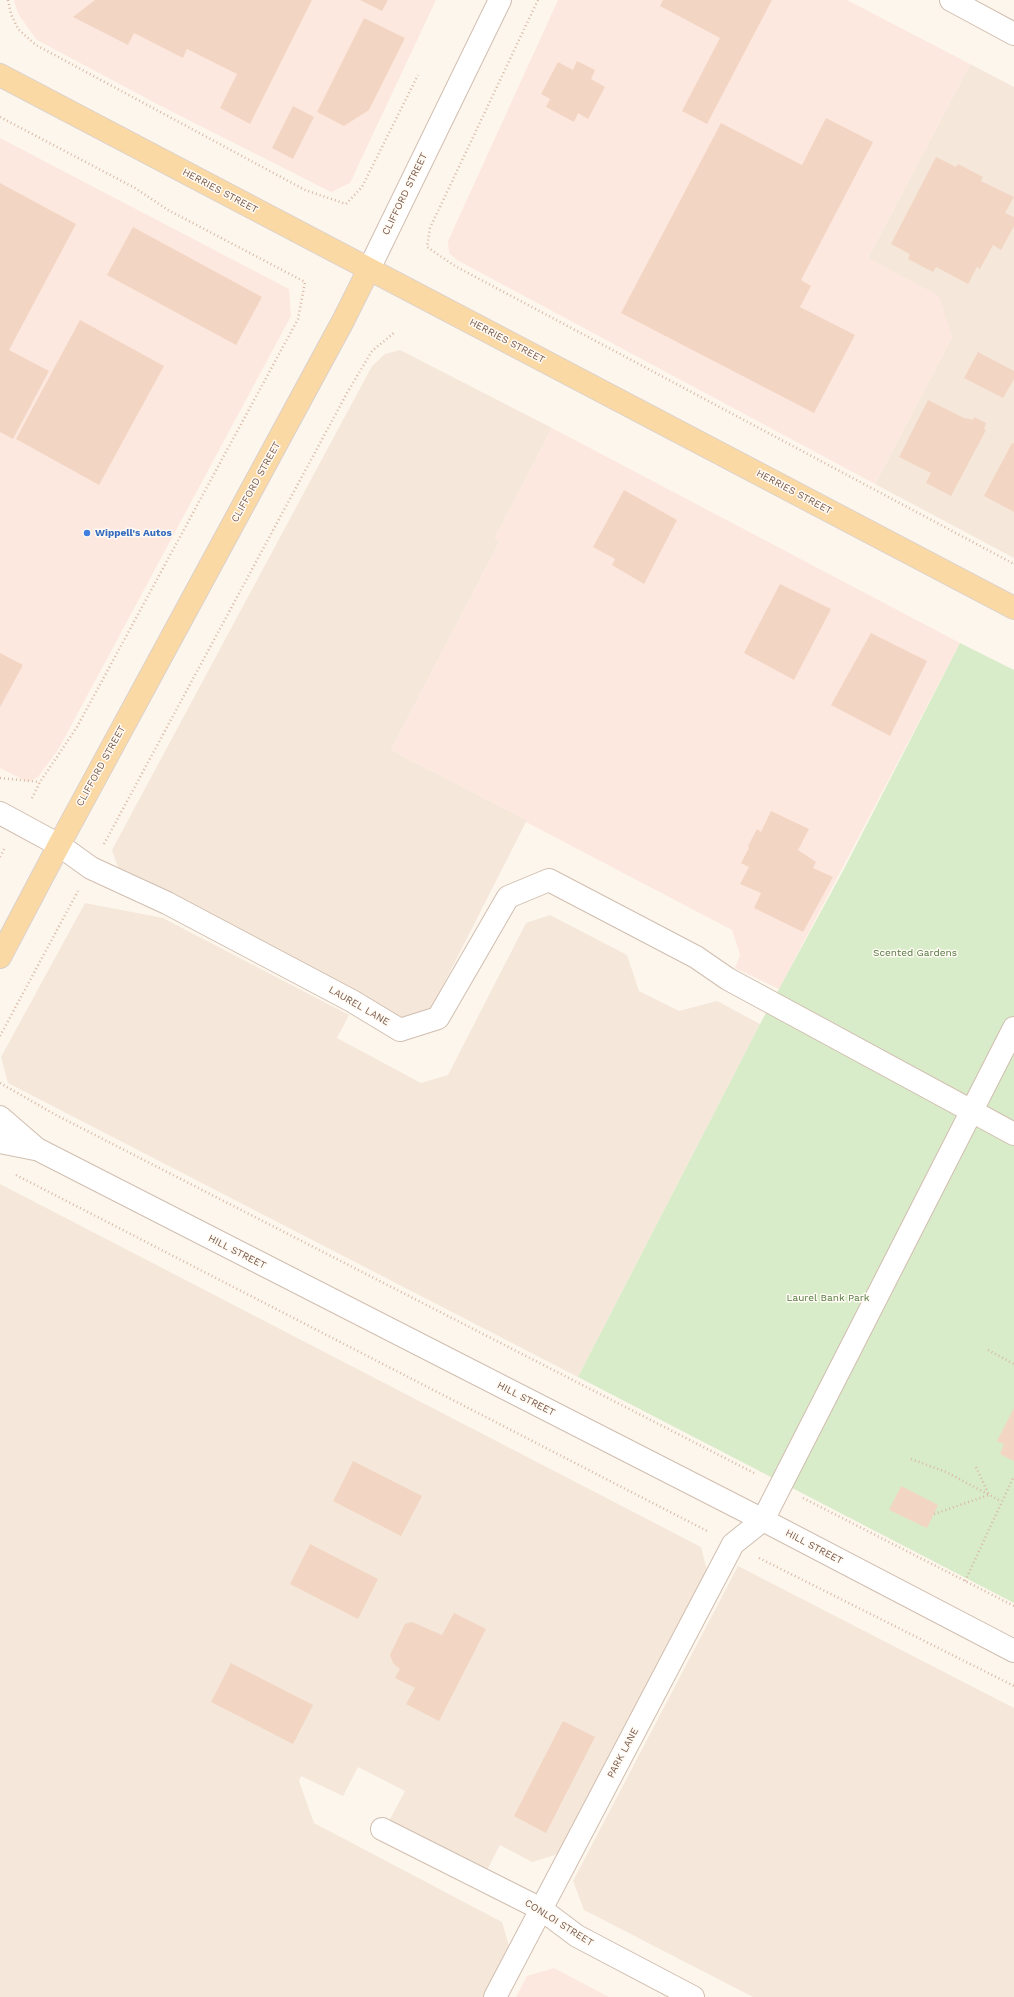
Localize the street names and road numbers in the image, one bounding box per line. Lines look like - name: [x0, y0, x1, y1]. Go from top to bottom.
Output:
- street label: CLIFFORD STREET: [380, 151, 430, 237]
- street label: HERRIES STREET: [180, 166, 260, 216]
- street label: HERRIES STREET: [467, 316, 547, 366]
- street label: CLIFFORD STREET: [229, 440, 283, 524]
- street label: HERRIES STREET: [754, 467, 834, 517]
- street label: CLIFFORD STREET: [74, 724, 128, 808]
- street label: LAUREL LANE: [326, 984, 392, 1028]
- street label: HILL STREET: [206, 1232, 268, 1272]
- street label: HILL STREET: [495, 1379, 557, 1419]
- street label: HILL STREET: [783, 1527, 845, 1567]
- street label: PARK LANE: [605, 1726, 641, 1780]
- street label: CONLOI STREET: [522, 1897, 596, 1949]

